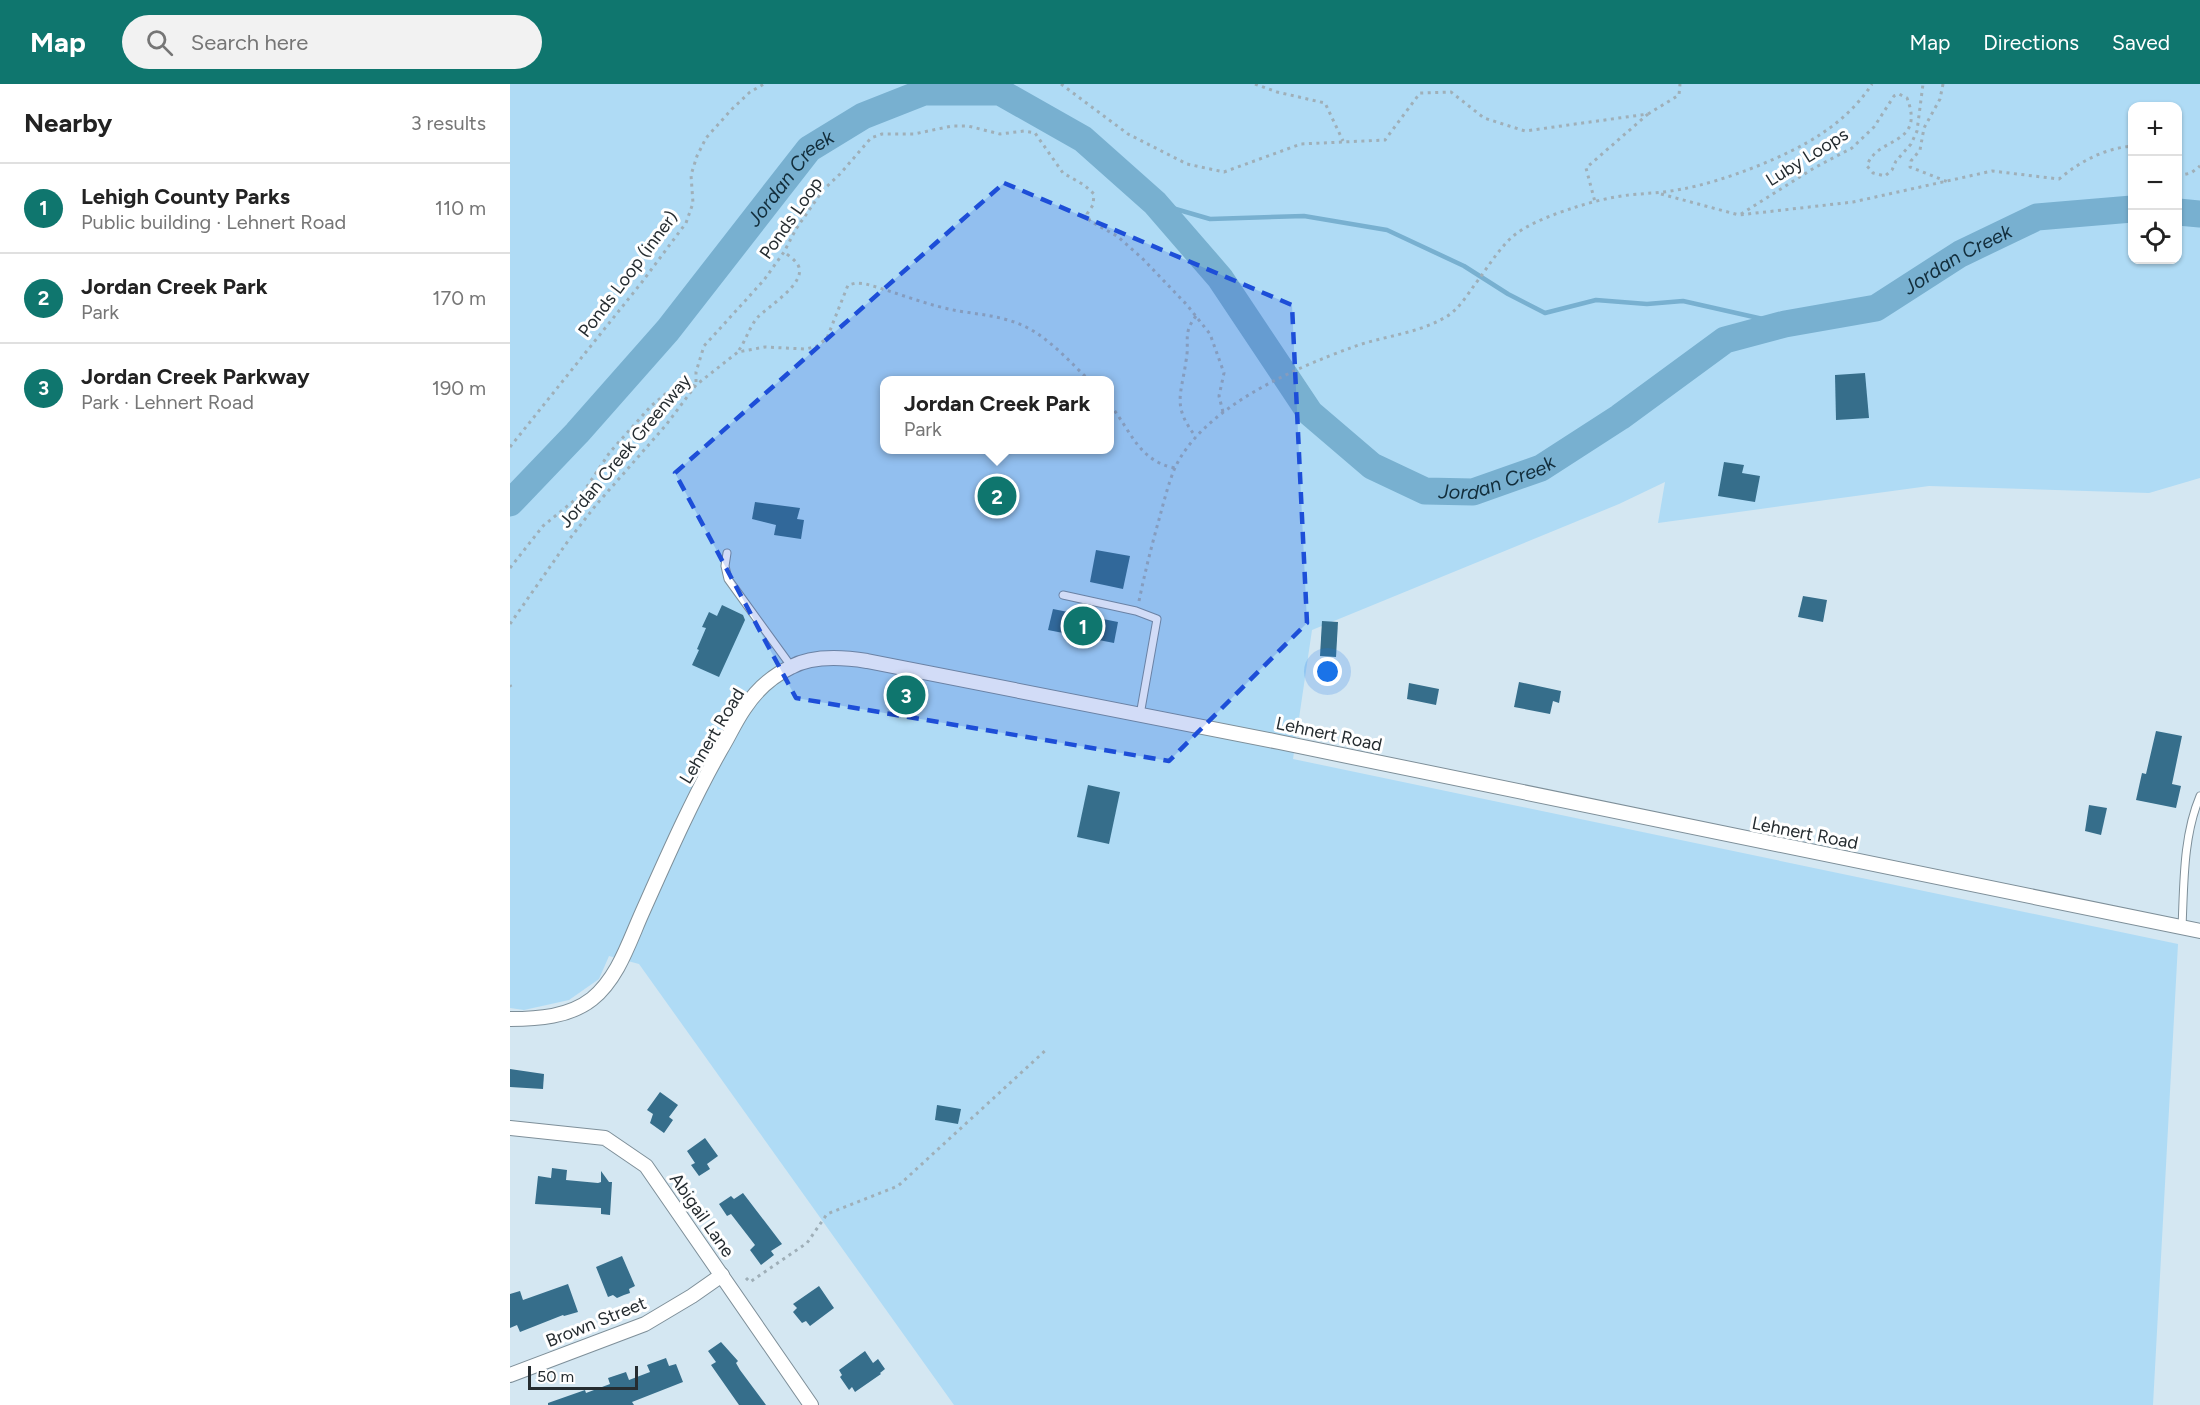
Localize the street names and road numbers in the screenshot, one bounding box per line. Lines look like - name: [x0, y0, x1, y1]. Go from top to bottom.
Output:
- street label: Luby Loops: [1762, 123, 1852, 191]
- street label: Ponds Loop: [755, 173, 827, 263]
- street label: Ponds Loop (inner): [573, 207, 683, 341]
- street label: Jordan Creek Greenway: [554, 369, 696, 532]
- street label: Lehnert Road: [675, 684, 749, 788]
- street label: Lehnert Road: [1274, 712, 1384, 756]
- street label: Lehnert Road: [1750, 812, 1860, 854]
- street label: Abigail Lane: [665, 1169, 739, 1261]
- street label: Brown Street: [543, 1292, 650, 1352]

